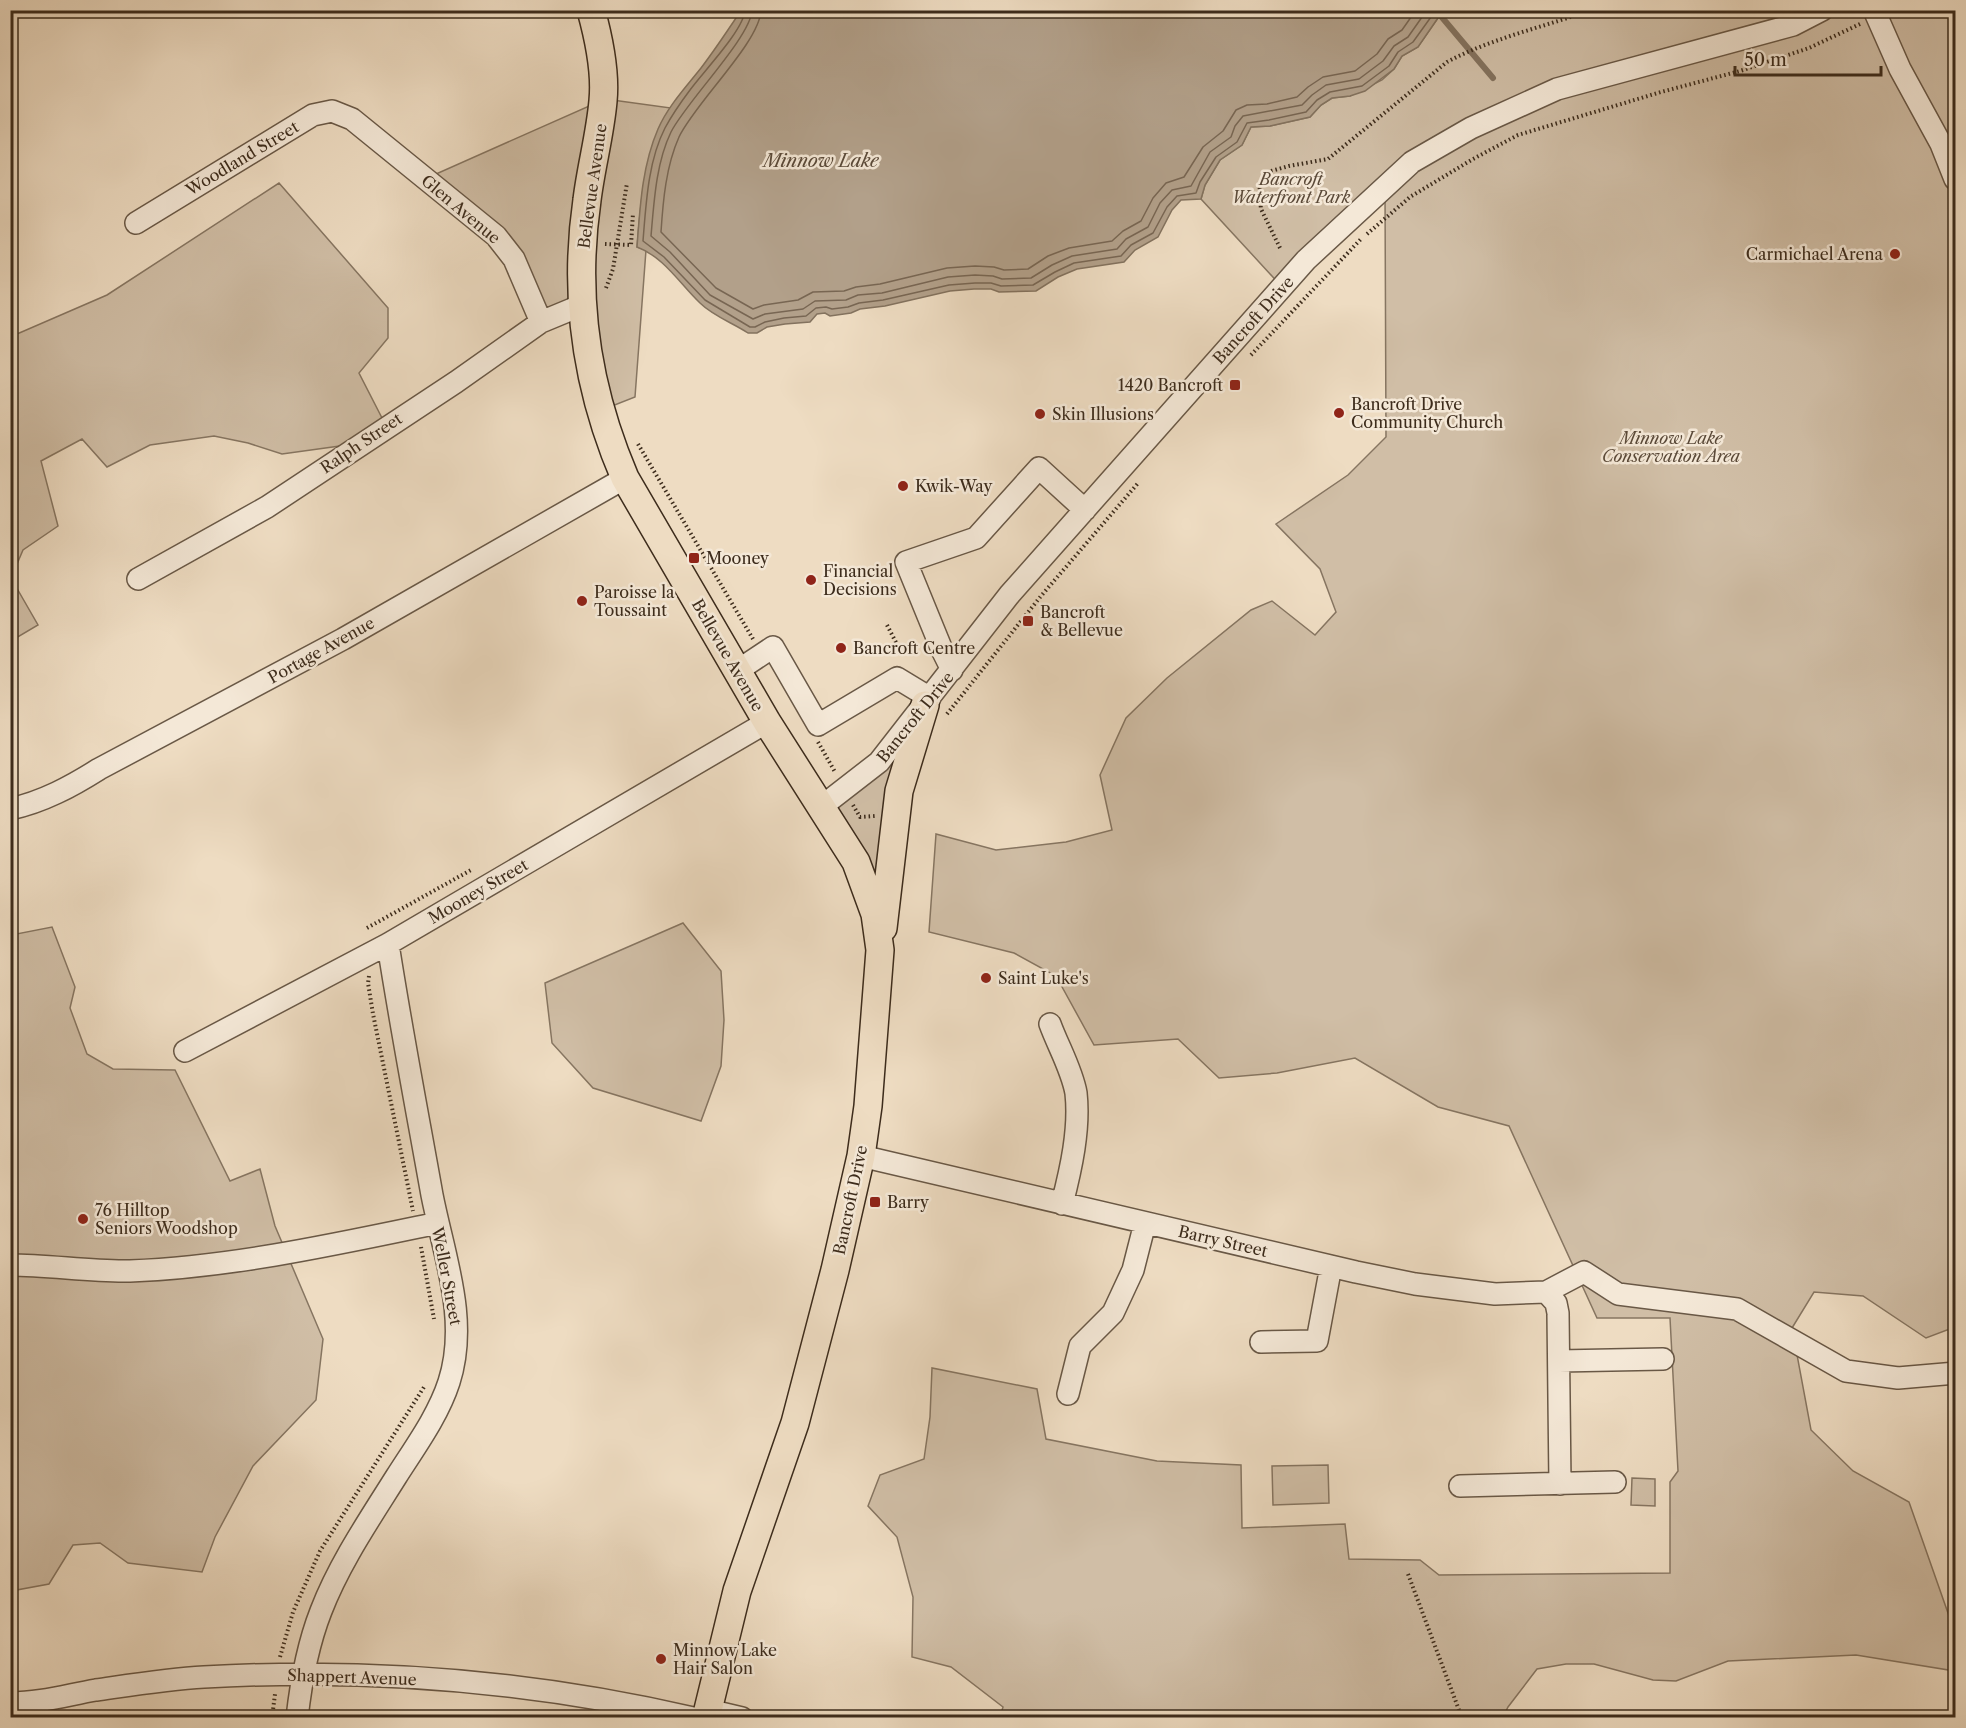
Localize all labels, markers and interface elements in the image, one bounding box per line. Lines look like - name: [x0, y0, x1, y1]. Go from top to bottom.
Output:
- scale bar: [1735, 39, 1880, 77]
- text: 50 m: [1744, 49, 1787, 71]
- street label: Woodland Street: [181, 116, 302, 200]
- street label: Bellevue Avenue: [573, 122, 611, 250]
- water label: Minnow Lake: [761, 150, 880, 172]
- park label: Bancroft Waterfront Park: [1232, 169, 1351, 207]
- street label: Glen Avenue: [417, 170, 505, 248]
- place label: Carmichael Arena: [1746, 244, 1884, 264]
- marker: Carmichael Arena: [1888, 247, 1902, 261]
- street label: Bancroft Drive: [1208, 272, 1298, 368]
- place label: 1420 Bancroft: [1118, 375, 1223, 395]
- marker: 1420 Bancroft: [1228, 378, 1242, 392]
- place label: Bancroft Drive Community Church: [1351, 394, 1503, 432]
- place label: Skin Illusions: [1052, 404, 1154, 424]
- marker: Bancroft Drive Community Church: [1332, 406, 1346, 420]
- marker: Skin Illusions: [1033, 407, 1047, 421]
- street label: Ralph Street: [316, 408, 406, 478]
- park label: Minnow Lake Conservation Area: [1602, 428, 1740, 466]
- place label: Kwik-Way: [915, 476, 993, 496]
- marker: Kwik-Way: [896, 479, 910, 493]
- place label: Mooney: [706, 548, 770, 568]
- marker: Mooney: [687, 551, 701, 565]
- place label: Financial Decisions: [823, 561, 897, 599]
- marker: Financial Decisions: [804, 573, 818, 587]
- place label: Paroisse la Toussaint: [594, 582, 675, 620]
- marker: Paroisse la Toussaint: [575, 594, 589, 608]
- street label: Bellevue Avenue: [688, 595, 768, 715]
- place label: Bancroft & Bellevue: [1040, 602, 1123, 640]
- street label: Portage Avenue: [264, 612, 378, 688]
- marker: Bancroft & Bellevue: [1021, 614, 1035, 628]
- place label: Bancroft Centre: [853, 638, 975, 658]
- marker: Bancroft Centre: [834, 641, 848, 655]
- street label: Bancroft Drive: [872, 667, 958, 767]
- street label: Mooney Street: [424, 854, 532, 928]
- place label: Saint Luke's: [998, 968, 1089, 988]
- marker: Saint Luke's: [979, 971, 993, 985]
- street label: Bancroft Drive: [829, 1143, 871, 1256]
- place label: Barry: [887, 1192, 930, 1212]
- marker: Barry: [868, 1195, 882, 1209]
- place label: 76 Hilltop Seniors Woodshop: [95, 1200, 238, 1238]
- marker: 76 Hilltop Seniors Woodshop: [76, 1212, 90, 1226]
- street label: Barry Street: [1176, 1221, 1270, 1261]
- street label: Weller Street: [427, 1224, 466, 1327]
- place label: Minnow Lake Hair Salon: [673, 1640, 777, 1678]
- marker: Minnow Lake Hair Salon: [654, 1652, 668, 1666]
- street label: Shappert Avenue: [287, 1665, 417, 1689]

